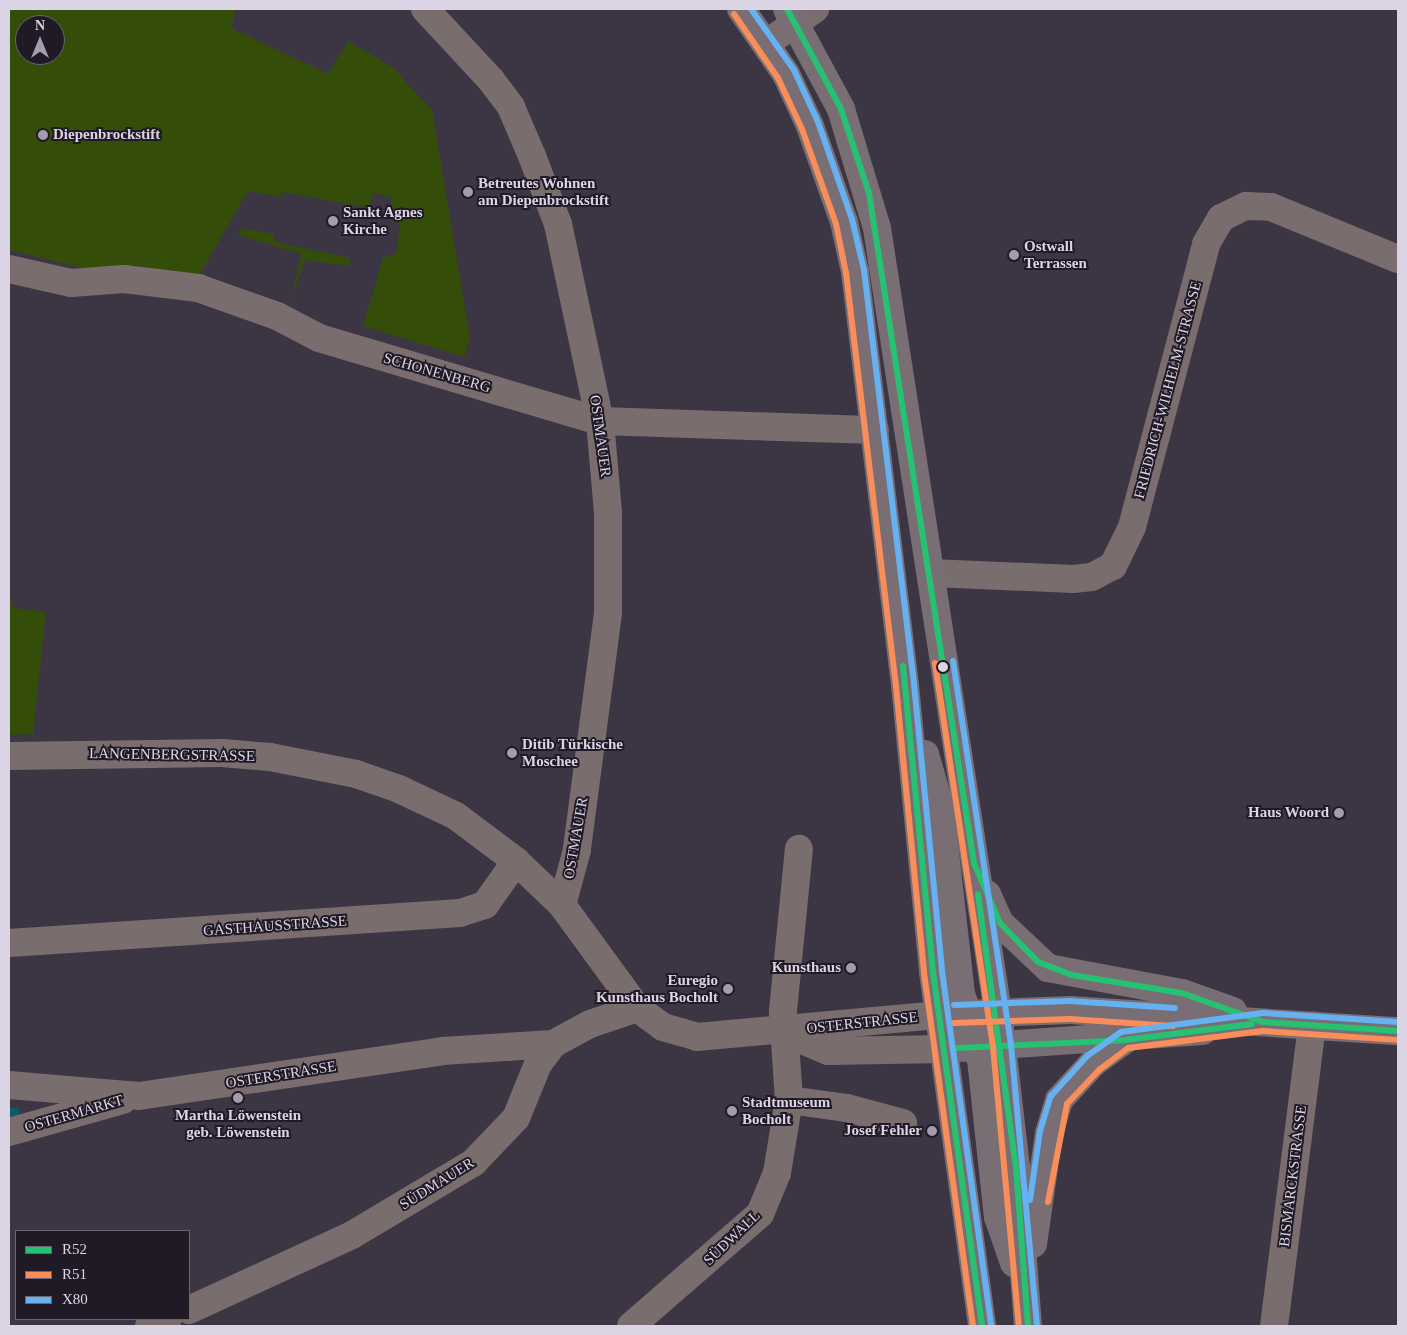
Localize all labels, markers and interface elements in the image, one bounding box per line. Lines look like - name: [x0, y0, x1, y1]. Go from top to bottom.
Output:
- north arrow: [15, 15, 65, 65]
- text: N: [35, 18, 45, 33]
- place label: Diepenbrockstift: [53, 126, 160, 144]
- marker: Diepenbrockstift: [37, 129, 49, 141]
- place label: Betreutes Wohnen am Diepenbrockstift: [478, 174, 609, 209]
- marker: Betreutes Wohnen am Diepenbrockstift: [462, 186, 474, 198]
- place label: Sankt Agnes Kirche: [343, 203, 423, 238]
- marker: Sankt Agnes Kirche: [327, 215, 339, 227]
- place label: Ostwall Terrassen: [1024, 237, 1087, 272]
- marker: Ostwall Terrassen: [1008, 249, 1020, 261]
- street label: FRIEDRICH-WILHELM-STRASSE: [1130, 279, 1206, 501]
- street label: SCHONENBERG: [381, 349, 493, 397]
- street label: OSTMAUER: [585, 394, 615, 478]
- unlabelled marker: [938, 662, 948, 672]
- place label: Ditib Türkische Moschee: [522, 735, 623, 770]
- street label: LANGENBERGSTRASSE: [89, 745, 255, 765]
- marker: Ditib Türkische Moschee: [506, 747, 518, 759]
- street label: OSTMAUER: [560, 796, 592, 880]
- place label: Haus Woord: [1248, 804, 1329, 822]
- marker: Haus Woord: [1333, 807, 1345, 819]
- street label: GASTHAUSSTRASSE: [202, 912, 348, 940]
- place label: Kunsthaus: [772, 959, 841, 977]
- marker: Kunsthaus: [845, 962, 857, 974]
- place label: Euregio Kunsthaus Bocholt: [596, 971, 718, 1006]
- marker: Euregio Kunsthaus Bocholt: [722, 983, 734, 995]
- street label: OSTERSTRASSE: [806, 1008, 918, 1038]
- street label: OSTERSTRASSE: [224, 1057, 338, 1093]
- street label: OSTERMARKT: [23, 1091, 125, 1137]
- marker: Martha Löwenstein geb. Löwenstein: [232, 1092, 244, 1104]
- place label: Stadtmuseum Bocholt: [742, 1093, 830, 1128]
- street label: BISMARCKSTRASSE: [1275, 1104, 1311, 1248]
- marker: Stadtmuseum Bocholt: [726, 1105, 738, 1117]
- place label: Martha Löwenstein geb. Löwenstein: [175, 1106, 301, 1141]
- place label: Josef Fehler: [844, 1122, 922, 1140]
- marker: Josef Fehler: [926, 1125, 938, 1137]
- street label: SÜDMAUER: [397, 1154, 477, 1214]
- street label: SÜDWALL: [700, 1207, 764, 1269]
- legend: [15, 1230, 190, 1320]
- text: R52: [62, 1241, 87, 1257]
- text: R51: [62, 1266, 87, 1282]
- text: X80: [62, 1291, 88, 1307]

